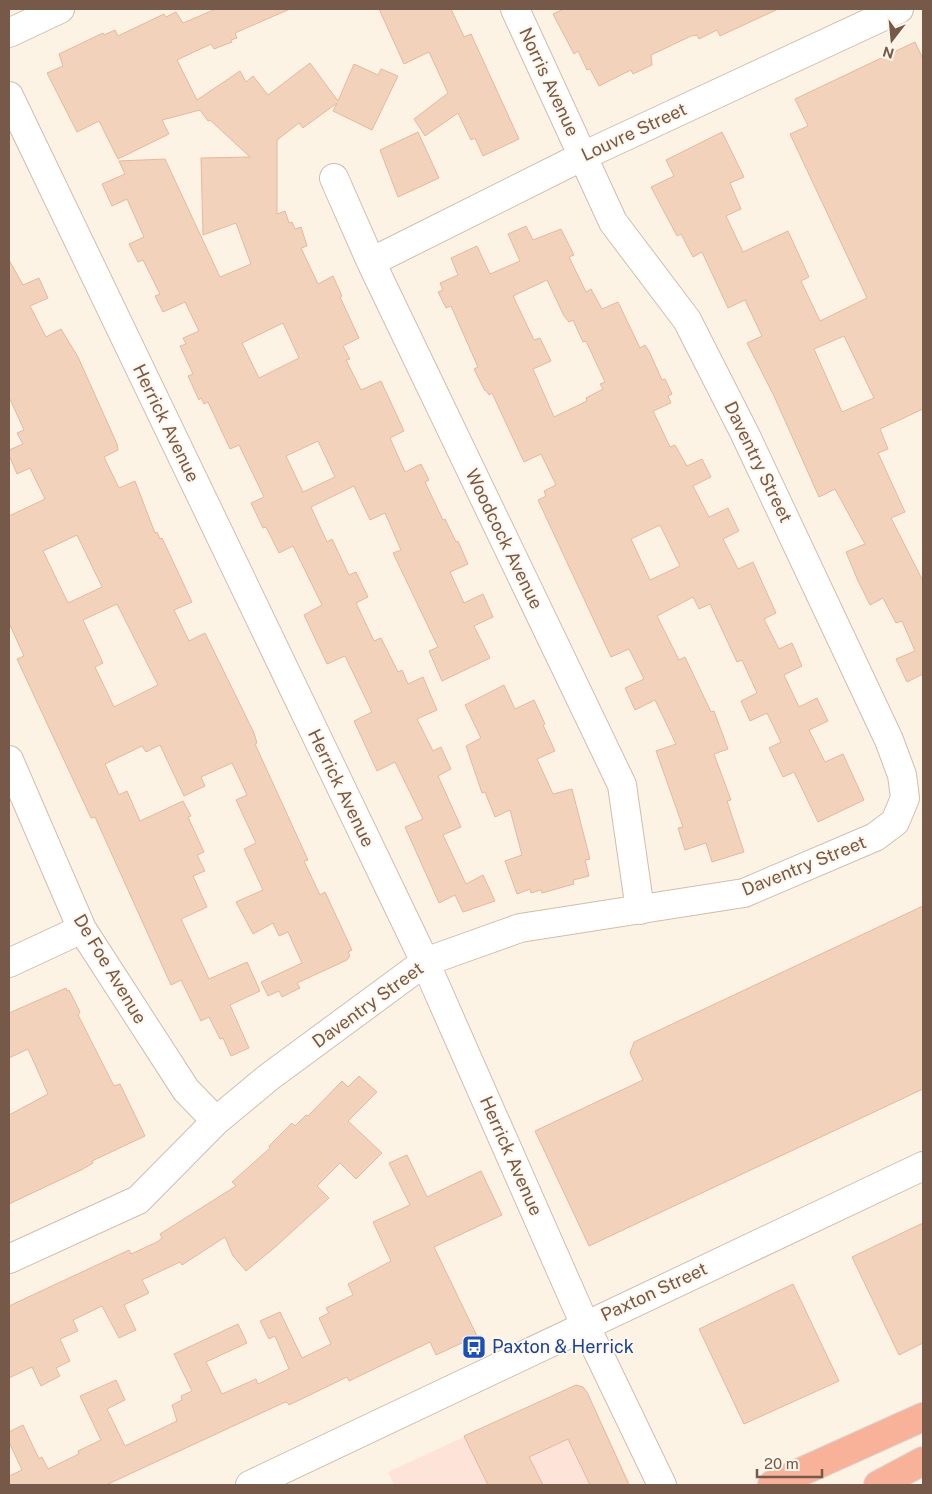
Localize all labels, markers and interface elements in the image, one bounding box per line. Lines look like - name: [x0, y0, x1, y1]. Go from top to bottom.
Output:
- north arrow: [867, 15, 917, 65]
- street label: Norris Avenue: [515, 24, 584, 139]
- text: N: [881, 43, 896, 62]
- street label: Louvre Street: [578, 98, 690, 165]
- street label: Herrick Avenue: [129, 360, 204, 485]
- street label: Daventry Street: [720, 398, 797, 526]
- street label: Woodcock Avenue: [461, 465, 547, 612]
- street label: Herrick Avenue: [304, 725, 379, 850]
- street label: Daventry Street: [739, 831, 869, 900]
- street label: De Foe Avenue: [70, 910, 151, 1027]
- street label: Daventry Street: [308, 957, 427, 1052]
- street label: Herrick Avenue: [476, 1093, 547, 1219]
- street label: Paxton Street: [597, 1258, 710, 1325]
- bus stop icon: Paxton & Herrick: [461, 1334, 487, 1360]
- place label: Paxton & Herrick: [492, 1336, 634, 1357]
- scale bar: [757, 1446, 822, 1478]
- text: 20 m: [764, 1455, 799, 1472]

